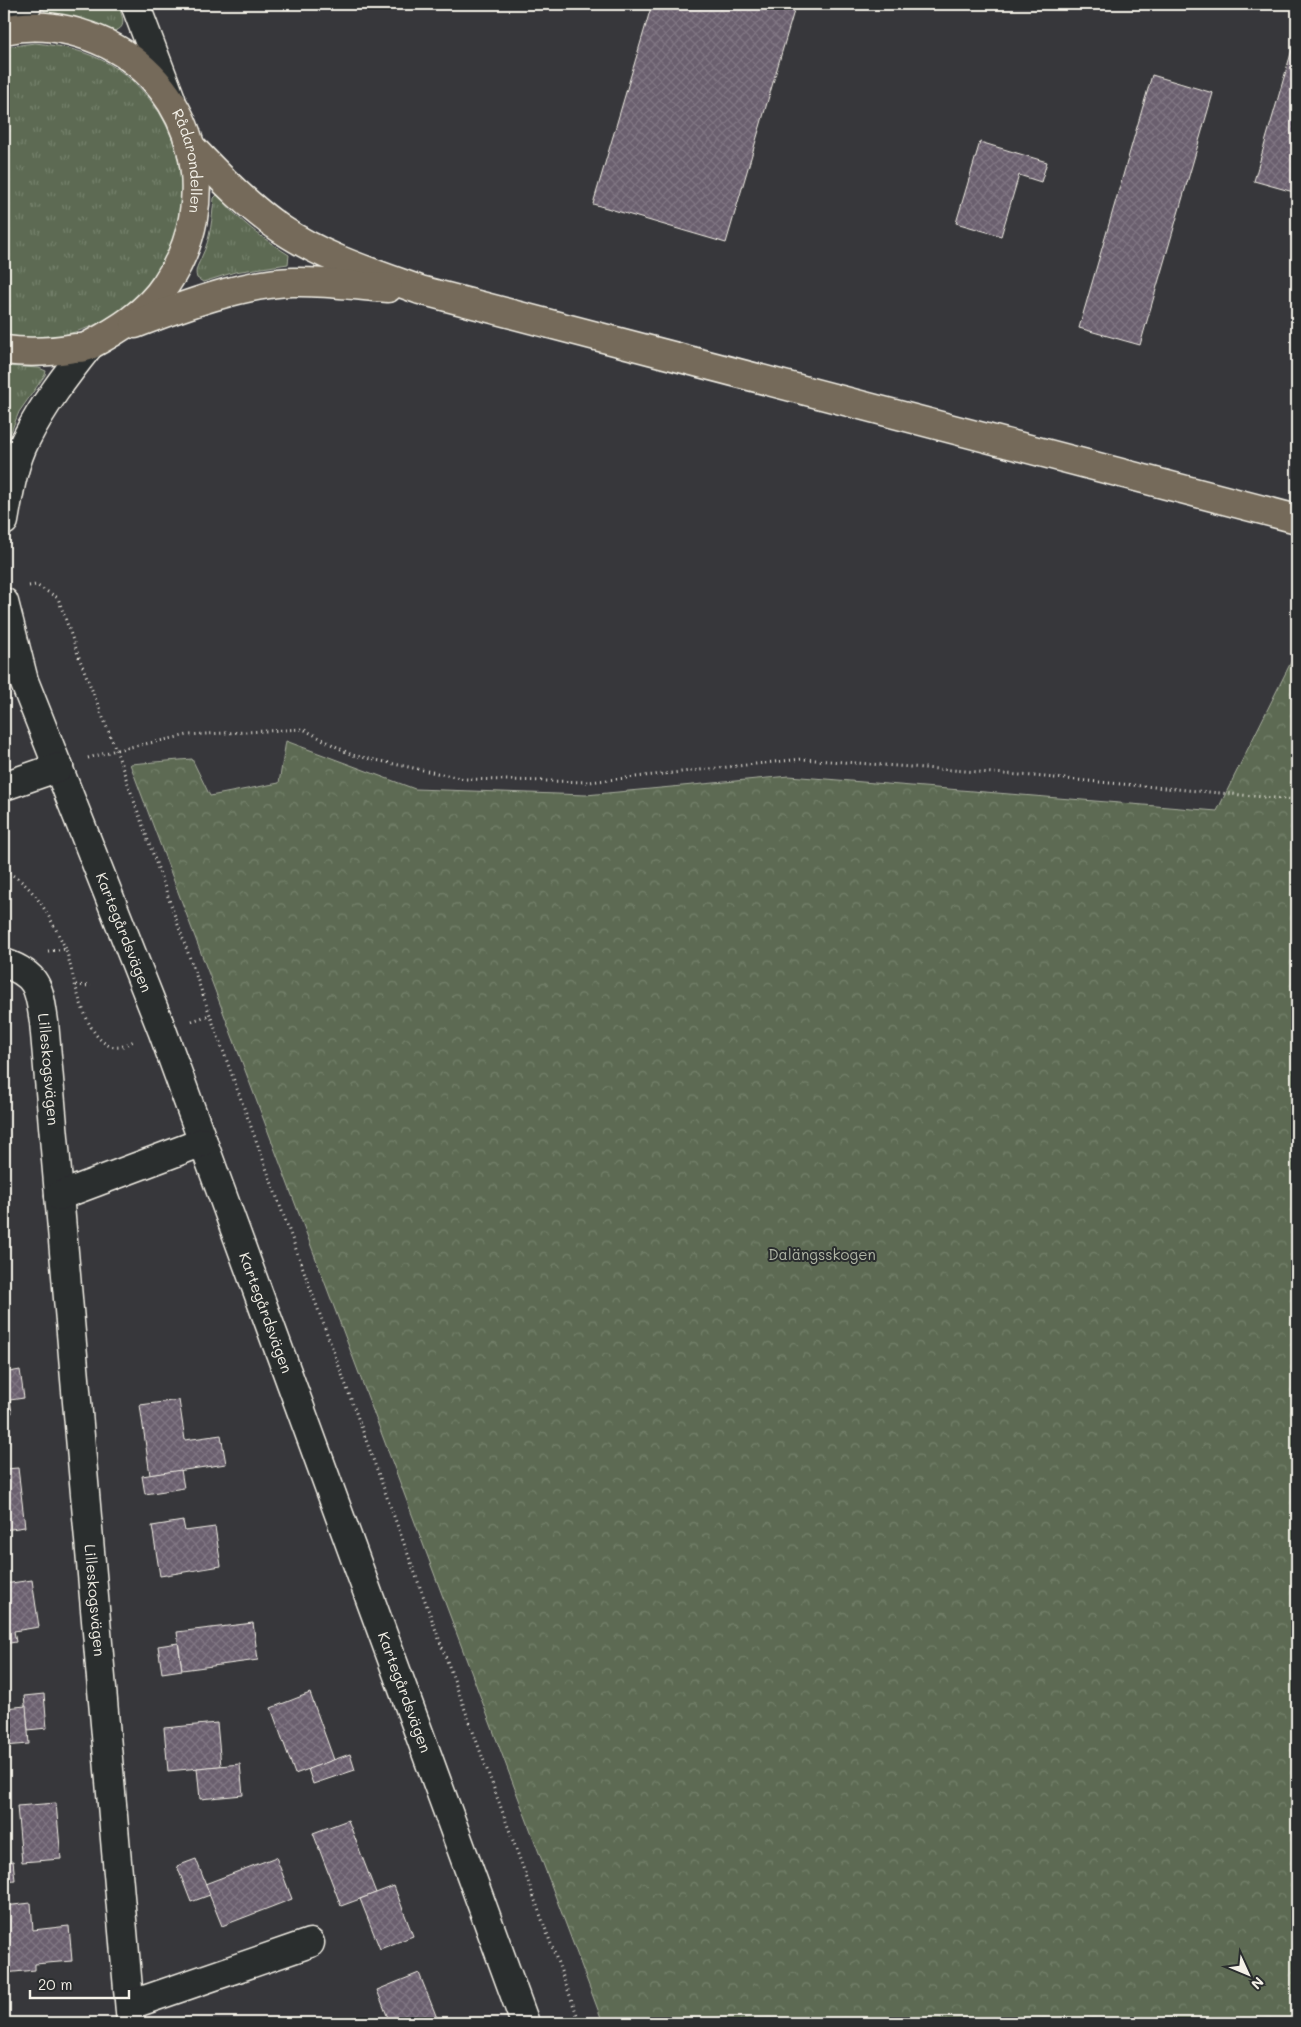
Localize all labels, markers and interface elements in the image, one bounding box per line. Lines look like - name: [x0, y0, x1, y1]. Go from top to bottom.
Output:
- street label: Rådarondellen: [168, 105, 207, 215]
- street label: Kartegårdsvägen: [92, 869, 157, 995]
- street label: Lilleskogsvägen: [34, 1012, 64, 1126]
- park label: Dalängsskogen: [768, 1244, 876, 1264]
- street label: Kartegårdsvägen: [235, 1249, 298, 1376]
- street label: Lilleskogsvägen: [80, 1543, 110, 1657]
- street label: Kartegårdsvägen: [374, 1629, 436, 1755]
- north arrow: [1224, 1950, 1274, 2000]
- scale bar: [30, 1967, 129, 1999]
- text: N: [1247, 1973, 1268, 1994]
- text: 20 m: [38, 1974, 72, 1994]

